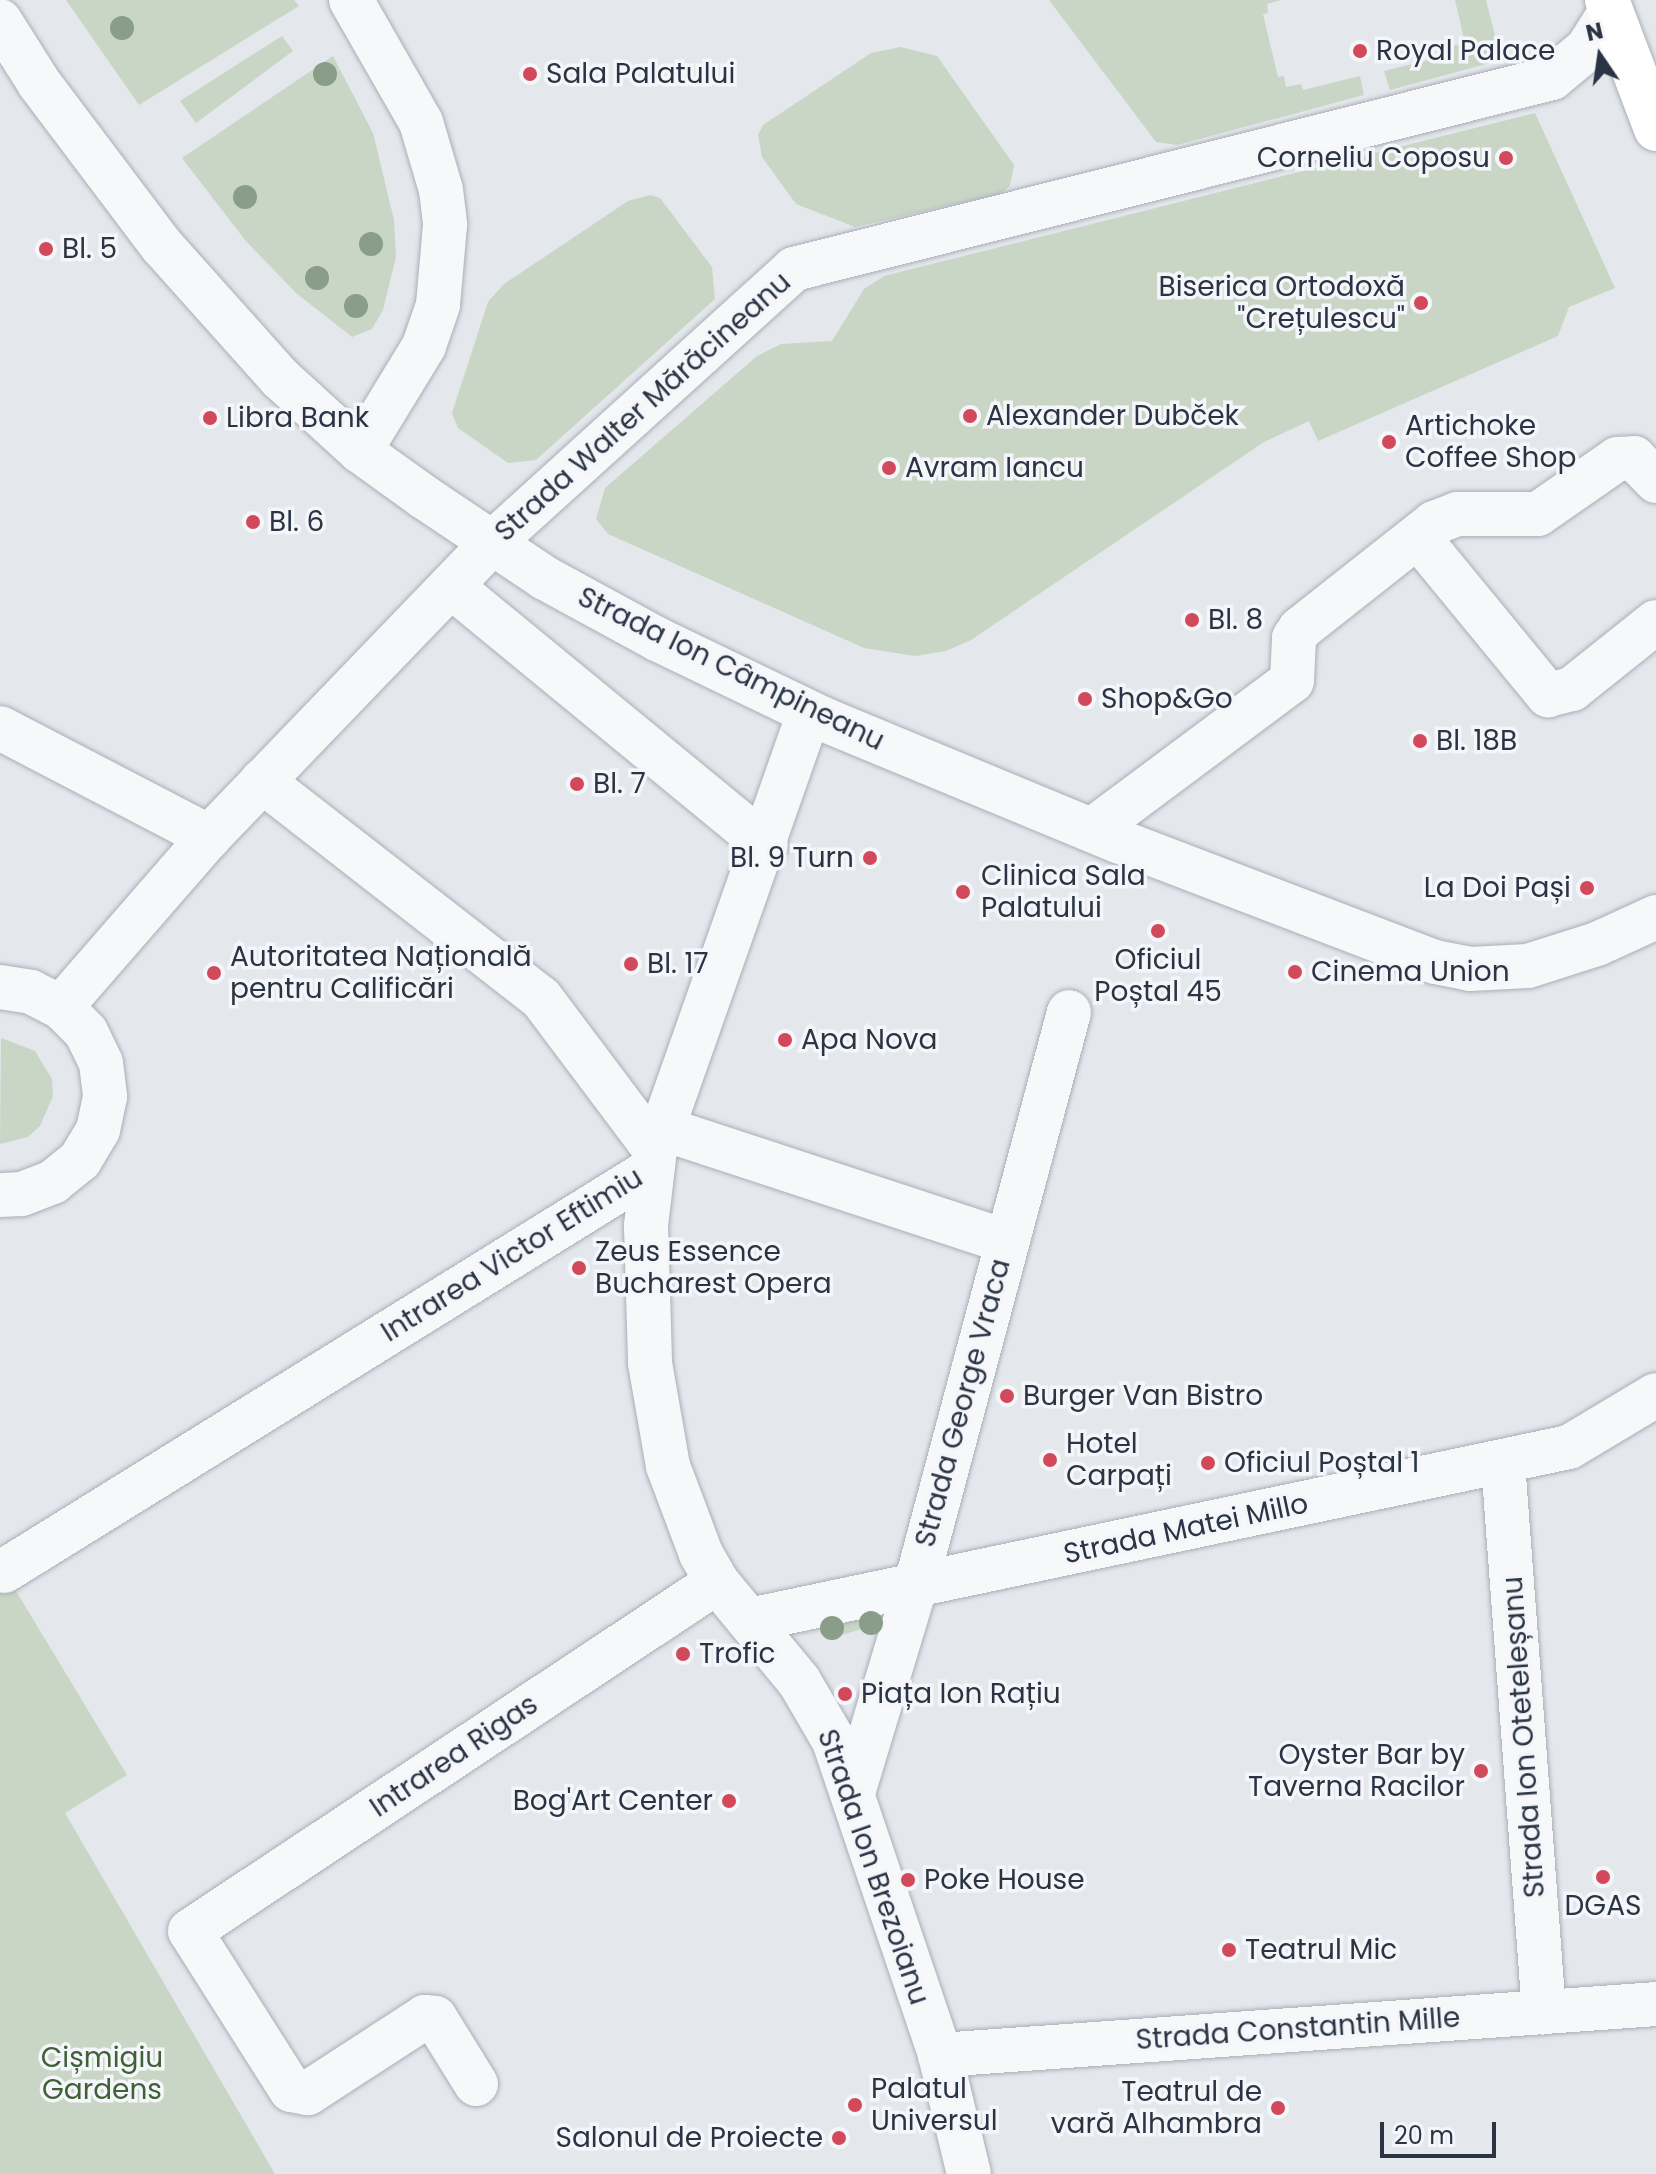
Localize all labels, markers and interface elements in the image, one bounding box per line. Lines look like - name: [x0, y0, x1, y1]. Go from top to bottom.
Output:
- text: N: [1583, 15, 1606, 49]
- north arrow: [1560, 16, 1640, 96]
- place label: Royal Palace: [1376, 34, 1555, 68]
- marker: Royal Palace: [1351, 42, 1369, 60]
- place label: Sala Palatului: [546, 57, 735, 91]
- marker: Sala Palatului: [521, 65, 539, 83]
- place label: Corneliu Coposu: [1257, 141, 1490, 175]
- marker: Corneliu Coposu: [1497, 149, 1515, 167]
- place label: Bl. 5: [62, 232, 117, 266]
- marker: Bl. 5: [37, 240, 55, 258]
- street label: Strada Walter Mărăcineanu: [488, 265, 798, 549]
- place label: Biserica Ortodoxă "Crețulescu": [1158, 270, 1405, 336]
- marker: Biserica Ortodoxă "Crețulescu": [1412, 294, 1430, 312]
- place label: Alexander Dubček: [986, 399, 1239, 433]
- place label: Libra Bank: [226, 401, 369, 435]
- marker: Alexander Dubček: [961, 407, 979, 425]
- marker: Libra Bank: [201, 409, 219, 427]
- place label: Artichoke Coffee Shop: [1405, 409, 1576, 475]
- marker: Artichoke Coffee Shop: [1380, 433, 1398, 451]
- place label: Avram Iancu: [905, 451, 1084, 485]
- marker: Avram Iancu: [880, 459, 898, 477]
- place label: Bl. 6: [269, 505, 324, 539]
- marker: Bl. 6: [244, 513, 262, 531]
- street label: Strada Ion Câmpineanu: [572, 580, 890, 758]
- place label: Bl. 8: [1208, 603, 1263, 637]
- marker: Bl. 8: [1183, 611, 1201, 629]
- place label: Shop&Go: [1101, 682, 1233, 716]
- marker: Shop&Go: [1076, 690, 1094, 708]
- place label: Bl. 18B: [1436, 724, 1517, 758]
- marker: Bl. 18B: [1411, 732, 1429, 750]
- place label: Bl. 7: [593, 767, 646, 801]
- marker: Bl. 7: [568, 775, 586, 793]
- place label: Bl. 9 Turn: [730, 841, 854, 875]
- marker: Bl. 9 Turn: [861, 849, 879, 867]
- place label: Clinica Sala Palatului: [981, 859, 1146, 925]
- place label: La Doi Pași: [1424, 871, 1571, 905]
- marker: La Doi Pași: [1578, 879, 1596, 897]
- marker: Clinica Sala Palatului: [952, 881, 974, 903]
- marker: Oficiul Poștal 45: [1149, 922, 1167, 940]
- place label: Autoritatea Națională pentru Calificări: [230, 940, 532, 1006]
- place label: Oficiul Poștal 45: [1094, 943, 1222, 1009]
- place label: Bl. 17: [647, 947, 709, 981]
- marker: Bl. 17: [622, 955, 640, 973]
- place label: Cinema Union: [1311, 955, 1510, 989]
- marker: Cinema Union: [1286, 963, 1304, 981]
- marker: Autoritatea Națională pentru Calificări: [205, 964, 223, 982]
- place label: Apa Nova: [801, 1023, 937, 1057]
- marker: Apa Nova: [776, 1031, 794, 1049]
- street label: Intrarea Victor Eftimiu: [375, 1161, 649, 1349]
- place label: Zeus Essence Bucharest Opera: [595, 1235, 832, 1301]
- street label: Strada George Vraca: [908, 1255, 1018, 1551]
- marker: Zeus Essence Bucharest Opera: [570, 1259, 588, 1277]
- place label: Burger Van Bistro: [1023, 1379, 1263, 1413]
- marker: Burger Van Bistro: [998, 1387, 1016, 1405]
- place label: Hotel Carpați: [1066, 1427, 1172, 1493]
- place label: Oficiul Poștal 1: [1224, 1446, 1419, 1480]
- marker: Hotel Carpați: [1041, 1451, 1059, 1469]
- marker: Oficiul Poștal 1: [1199, 1454, 1217, 1472]
- street label: Strada Matei Millo: [1061, 1487, 1311, 1571]
- street label: Strada Ion Oteteleșanu: [1496, 1575, 1552, 1899]
- place label: Trofic: [699, 1637, 776, 1671]
- marker: Trofic: [674, 1645, 692, 1663]
- place label: Piața Ion Rațiu: [861, 1677, 1061, 1711]
- marker: Piața Ion Rațiu: [836, 1685, 854, 1703]
- street label: Intrarea Rigas: [364, 1688, 544, 1824]
- street label: Strada Ion Brezoianu: [810, 1725, 936, 2009]
- place label: Oyster Bar by Taverna Racilor: [1248, 1738, 1465, 1804]
- marker: Oyster Bar by Taverna Racilor: [1472, 1762, 1490, 1780]
- place label: Bog'Art Center: [513, 1784, 713, 1818]
- marker: Bog'Art Center: [720, 1792, 738, 1810]
- place label: Poke House: [924, 1863, 1085, 1897]
- marker: DGAS: [1594, 1868, 1612, 1886]
- marker: Poke House: [899, 1871, 917, 1889]
- place label: DGAS: [1565, 1889, 1641, 1923]
- place label: Teatrul Mic: [1245, 1933, 1397, 1967]
- marker: Teatrul Mic: [1220, 1941, 1238, 1959]
- street label: Strada Constantin Mille: [1135, 2001, 1461, 2057]
- park label: Cișmigiu Gardens: [41, 2041, 163, 2107]
- place label: Palatul Universul: [871, 2072, 998, 2138]
- place label: Teatrul de vară Alhambra: [1051, 2075, 1262, 2141]
- marker: Palatul Universul: [846, 2096, 864, 2114]
- marker: Teatrul de vară Alhambra: [1269, 2099, 1287, 2117]
- scale bar: [1384, 2106, 1500, 2156]
- text: 20 m: [1394, 2119, 1454, 2152]
- place label: Salonul de Proiecte: [555, 2121, 823, 2155]
- marker: Salonul de Proiecte: [830, 2129, 848, 2147]

